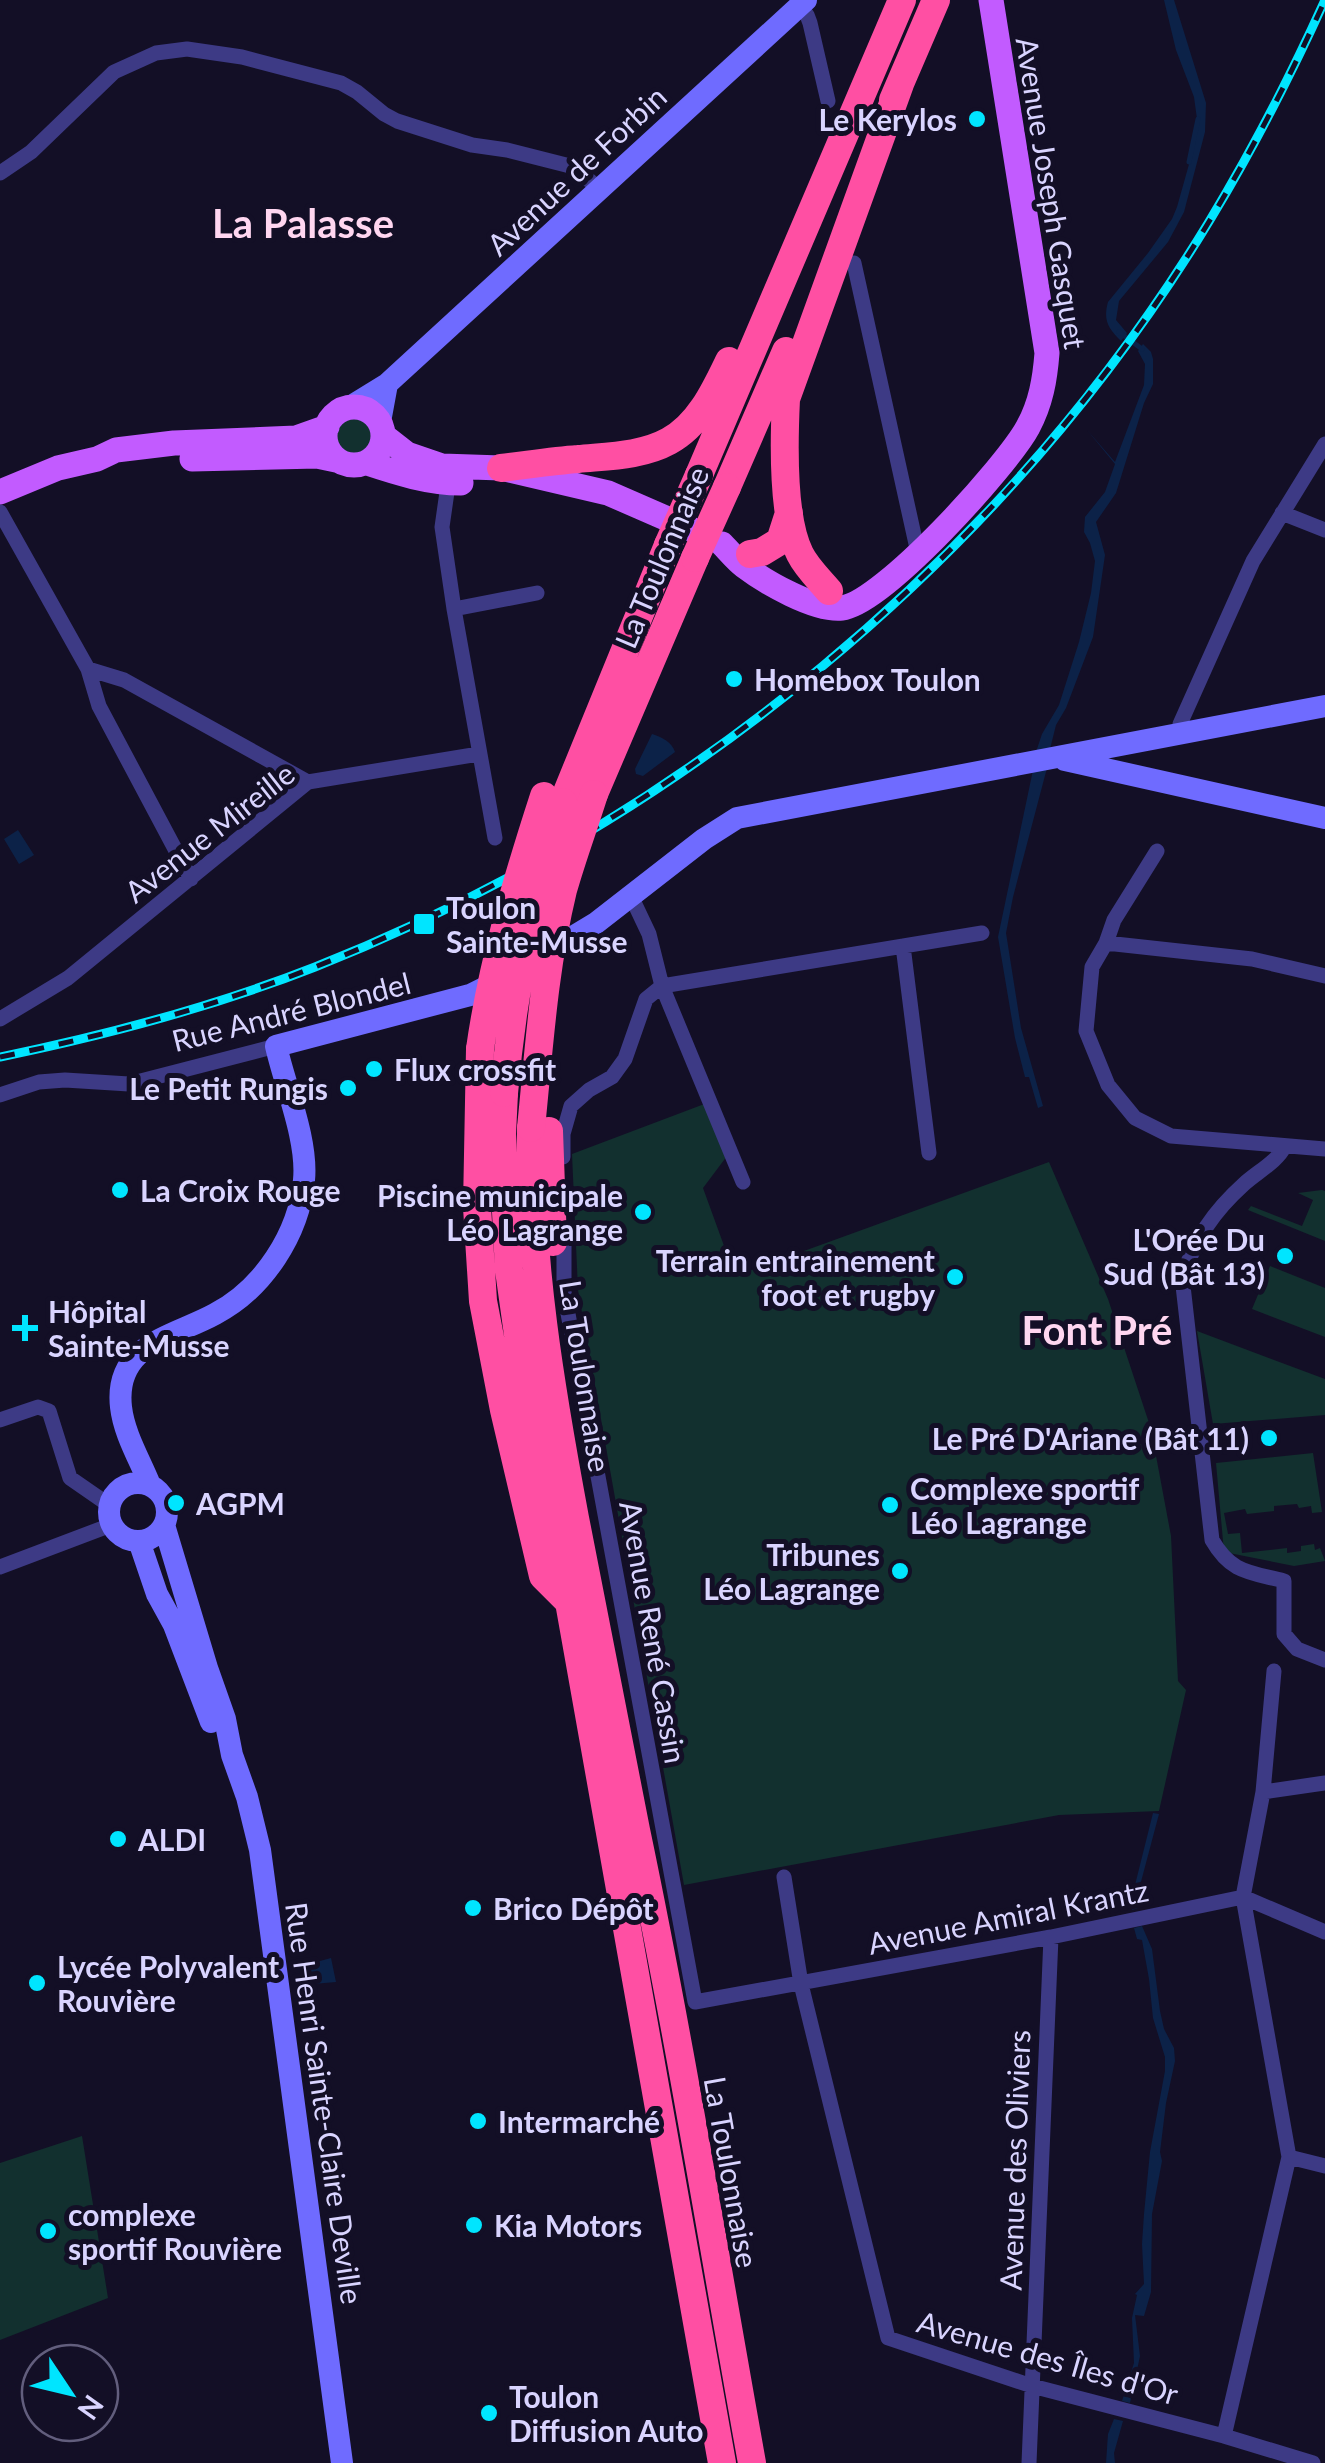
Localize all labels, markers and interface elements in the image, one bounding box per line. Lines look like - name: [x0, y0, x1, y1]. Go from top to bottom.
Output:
- street label: Avenue Joseph Gasquet: [1010, 35, 1094, 352]
- street label: Avenue de Forbin: [479, 78, 673, 262]
- place label: Le Kerylos: [819, 101, 957, 137]
- marker: Le Kerylos: [966, 108, 988, 130]
- district label: La Palasse: [212, 199, 394, 247]
- street label: La Toulonnaise: [607, 461, 715, 653]
- place label: Homebox Toulon: [754, 661, 981, 697]
- marker: Homebox Toulon: [723, 668, 745, 690]
- street label: Avenue Mireille: [117, 755, 301, 909]
- place label: Toulon Sainte-Musse: [446, 889, 627, 959]
- marker: Toulon Sainte-Musse: [411, 911, 437, 937]
- street label: Rue André Blondel: [168, 964, 414, 1058]
- place label: Flux crossfit: [394, 1051, 556, 1087]
- marker: Flux crossfit: [363, 1058, 385, 1080]
- place label: Le Petit Rungis: [129, 1070, 328, 1106]
- marker: Le Petit Rungis: [337, 1077, 359, 1099]
- place label: La Croix Rouge: [140, 1172, 341, 1208]
- place label: Piscine municipale Léo Lagrange: [377, 1177, 623, 1247]
- marker: La Croix Rouge: [109, 1179, 131, 1201]
- marker: Piscine municipale Léo Lagrange: [632, 1201, 654, 1223]
- place label: L'Orée Du Sud (Bât 13): [1103, 1221, 1265, 1291]
- place label: Terrain entrainement foot et rugby: [656, 1242, 935, 1312]
- marker: L'Orée Du Sud (Bât 13): [1274, 1245, 1296, 1267]
- marker: Terrain entrainement foot et rugby: [944, 1266, 966, 1288]
- street label: La Toulonnaise: [553, 1278, 619, 1474]
- place label: Hôpital Sainte-Musse: [48, 1293, 229, 1363]
- district label: Font Pré: [1022, 1306, 1172, 1354]
- marker: Hôpital Sainte-Musse: [12, 1315, 38, 1341]
- place label: Le Pré D'Ariane (Bât 11): [932, 1420, 1249, 1456]
- marker: Le Pré D'Ariane (Bât 11): [1258, 1427, 1280, 1449]
- place label: Complexe sportif Léo Lagrange: [910, 1470, 1139, 1540]
- place label: AGPM: [195, 1485, 285, 1521]
- marker: AGPM: [165, 1492, 187, 1514]
- marker: Complexe sportif Léo Lagrange: [879, 1494, 901, 1516]
- street label: Avenue René Cassin: [613, 1498, 695, 1766]
- place label: Tribunes Léo Lagrange: [703, 1536, 880, 1606]
- marker: Tribunes Léo Lagrange: [889, 1560, 911, 1582]
- place label: ALDI: [137, 1821, 206, 1857]
- marker: ALDI: [107, 1828, 129, 1850]
- street label: Avenue Amiral Krantz: [865, 1871, 1151, 1961]
- place label: Brico Dépôt: [493, 1890, 654, 1926]
- marker: Brico Dépôt: [462, 1897, 484, 1919]
- street label: Rue Henri Sainte-Claire Deville: [279, 1900, 371, 2306]
- place label: Lycée Polyvalent Rouvière: [57, 1948, 279, 2018]
- marker: Lycée Polyvalent Rouvière: [26, 1972, 48, 1994]
- street label: Avenue des Oliviers: [991, 2029, 1037, 2291]
- street label: La Toulonnaise: [697, 2074, 767, 2270]
- place label: Intermarché: [498, 2103, 660, 2139]
- marker: Intermarché: [467, 2110, 489, 2132]
- place label: complexe sportif Rouvière: [68, 2196, 282, 2266]
- place label: Kia Motors: [494, 2207, 642, 2243]
- marker: Kia Motors: [463, 2214, 485, 2236]
- marker: complexe sportif Rouvière: [37, 2220, 59, 2242]
- street label: Avenue des Îles d'Or: [913, 2303, 1183, 2411]
- north arrow: [20, 2343, 120, 2443]
- place label: Toulon Diffusion Auto: [509, 2378, 704, 2448]
- text: N: [71, 2389, 111, 2427]
- marker: Toulon Diffusion Auto: [478, 2402, 500, 2424]

